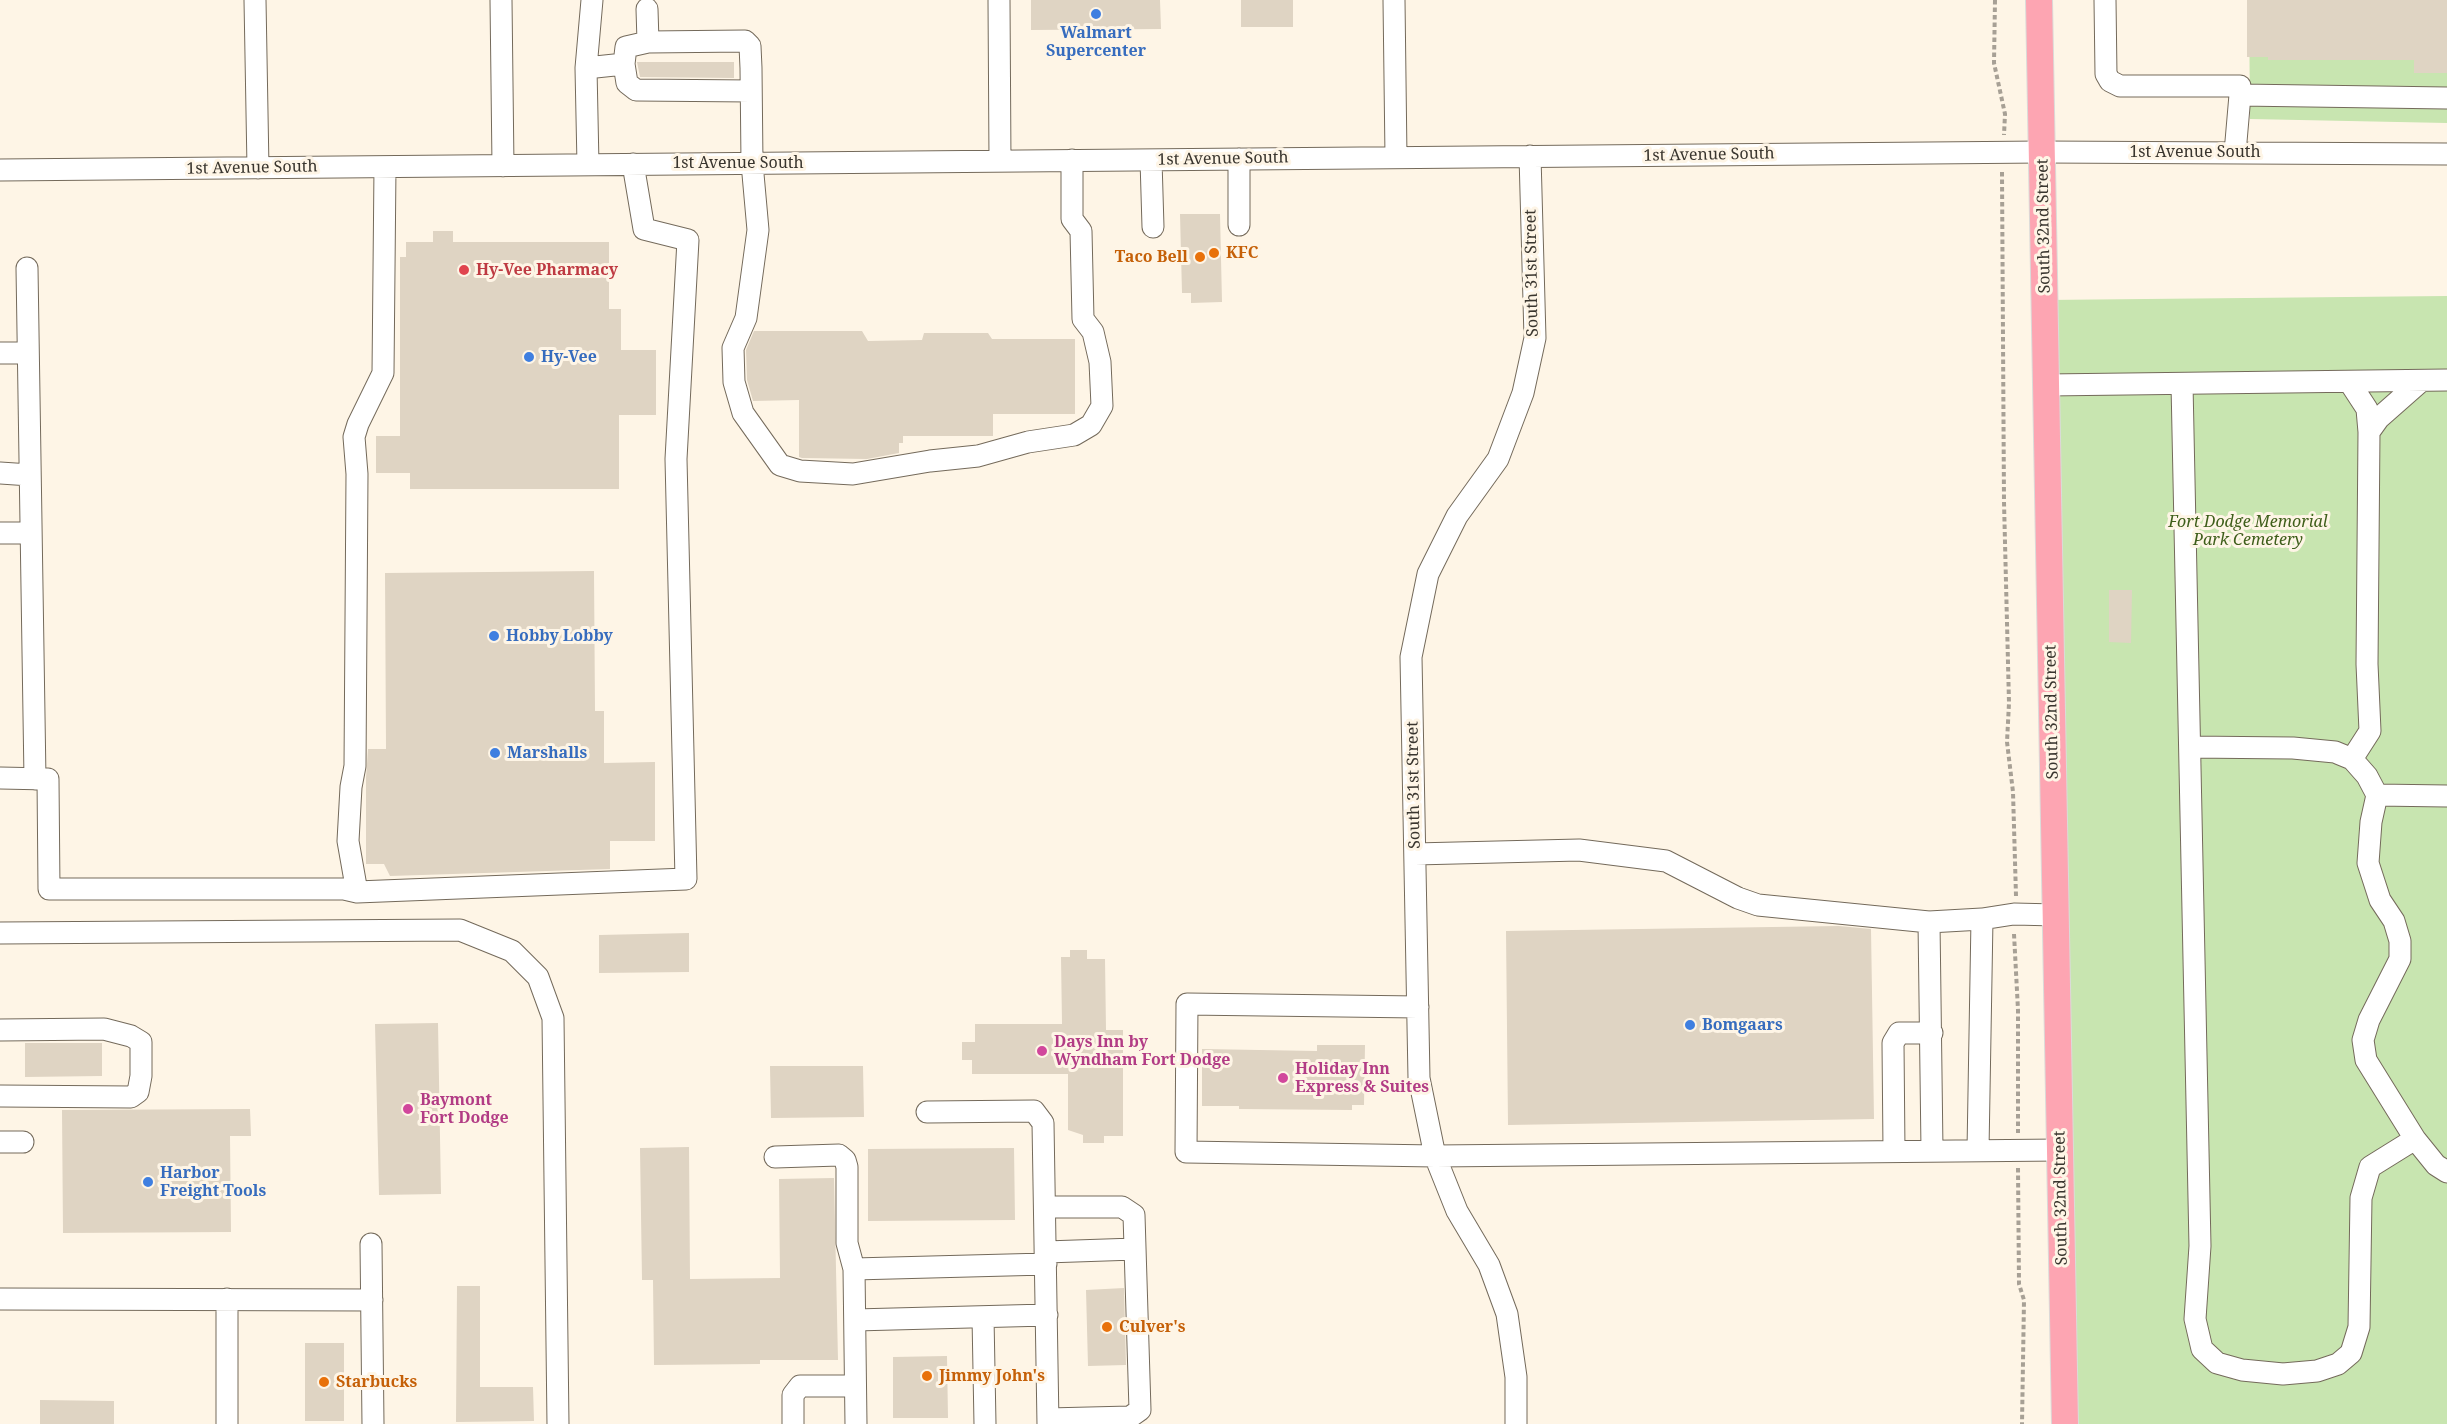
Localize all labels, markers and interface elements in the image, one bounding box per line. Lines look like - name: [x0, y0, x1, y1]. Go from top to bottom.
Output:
- marker: Walmart Supercenter: [1089, 7, 1103, 21]
- place label: Walmart Supercenter: [1046, 23, 1146, 61]
- street label: 1st Avenue South: [2129, 142, 2261, 162]
- street label: 1st Avenue South: [1643, 144, 1775, 166]
- street label: 1st Avenue South: [1157, 148, 1289, 170]
- street label: 1st Avenue South: [672, 153, 804, 173]
- street label: 1st Avenue South: [186, 157, 318, 179]
- street label: South 32nd Street: [2033, 158, 2055, 294]
- street label: South 31st Street: [1521, 209, 1543, 337]
- place label: KFC: [1226, 243, 1258, 263]
- marker: KFC: [1207, 246, 1221, 260]
- place label: Taco Bell: [1115, 247, 1188, 267]
- marker: Taco Bell: [1193, 250, 1207, 264]
- place label: Hy-Vee Pharmacy: [476, 260, 618, 280]
- marker: Hy-Vee Pharmacy: [457, 263, 471, 277]
- place label: Hy-Vee: [541, 347, 597, 367]
- marker: Hy-Vee: [522, 350, 536, 364]
- park label: Fort Dodge Memorial Park Cemetery: [2168, 512, 2328, 550]
- place label: Hobby Lobby: [506, 626, 613, 646]
- marker: Hobby Lobby: [487, 629, 501, 643]
- street label: South 32nd Street: [2041, 644, 2063, 780]
- street label: South 31st Street: [1403, 721, 1425, 849]
- place label: Marshalls: [507, 743, 587, 763]
- marker: Marshalls: [488, 746, 502, 760]
- place label: Bomgaars: [1702, 1015, 1783, 1035]
- marker: Bomgaars: [1683, 1018, 1697, 1032]
- place label: Days Inn by Wyndham Fort Dodge: [1054, 1032, 1230, 1070]
- marker: Days Inn by Wyndham Fort Dodge: [1035, 1044, 1049, 1058]
- place label: Holiday Inn Express & Suites: [1295, 1059, 1429, 1097]
- marker: Holiday Inn Express & Suites: [1276, 1071, 1290, 1085]
- place label: Baymont Fort Dodge: [420, 1090, 509, 1128]
- marker: Baymont Fort Dodge: [401, 1102, 415, 1116]
- street label: South 32nd Street: [2050, 1130, 2072, 1266]
- place label: Harbor Freight Tools: [160, 1163, 266, 1201]
- marker: Harbor Freight Tools: [141, 1175, 155, 1189]
- place label: Culver's: [1119, 1317, 1186, 1337]
- marker: Culver's: [1100, 1320, 1114, 1334]
- place label: Jimmy John's: [939, 1366, 1045, 1386]
- marker: Jimmy John's: [920, 1369, 934, 1383]
- place label: Starbucks: [336, 1372, 417, 1392]
- marker: Starbucks: [317, 1375, 331, 1389]

